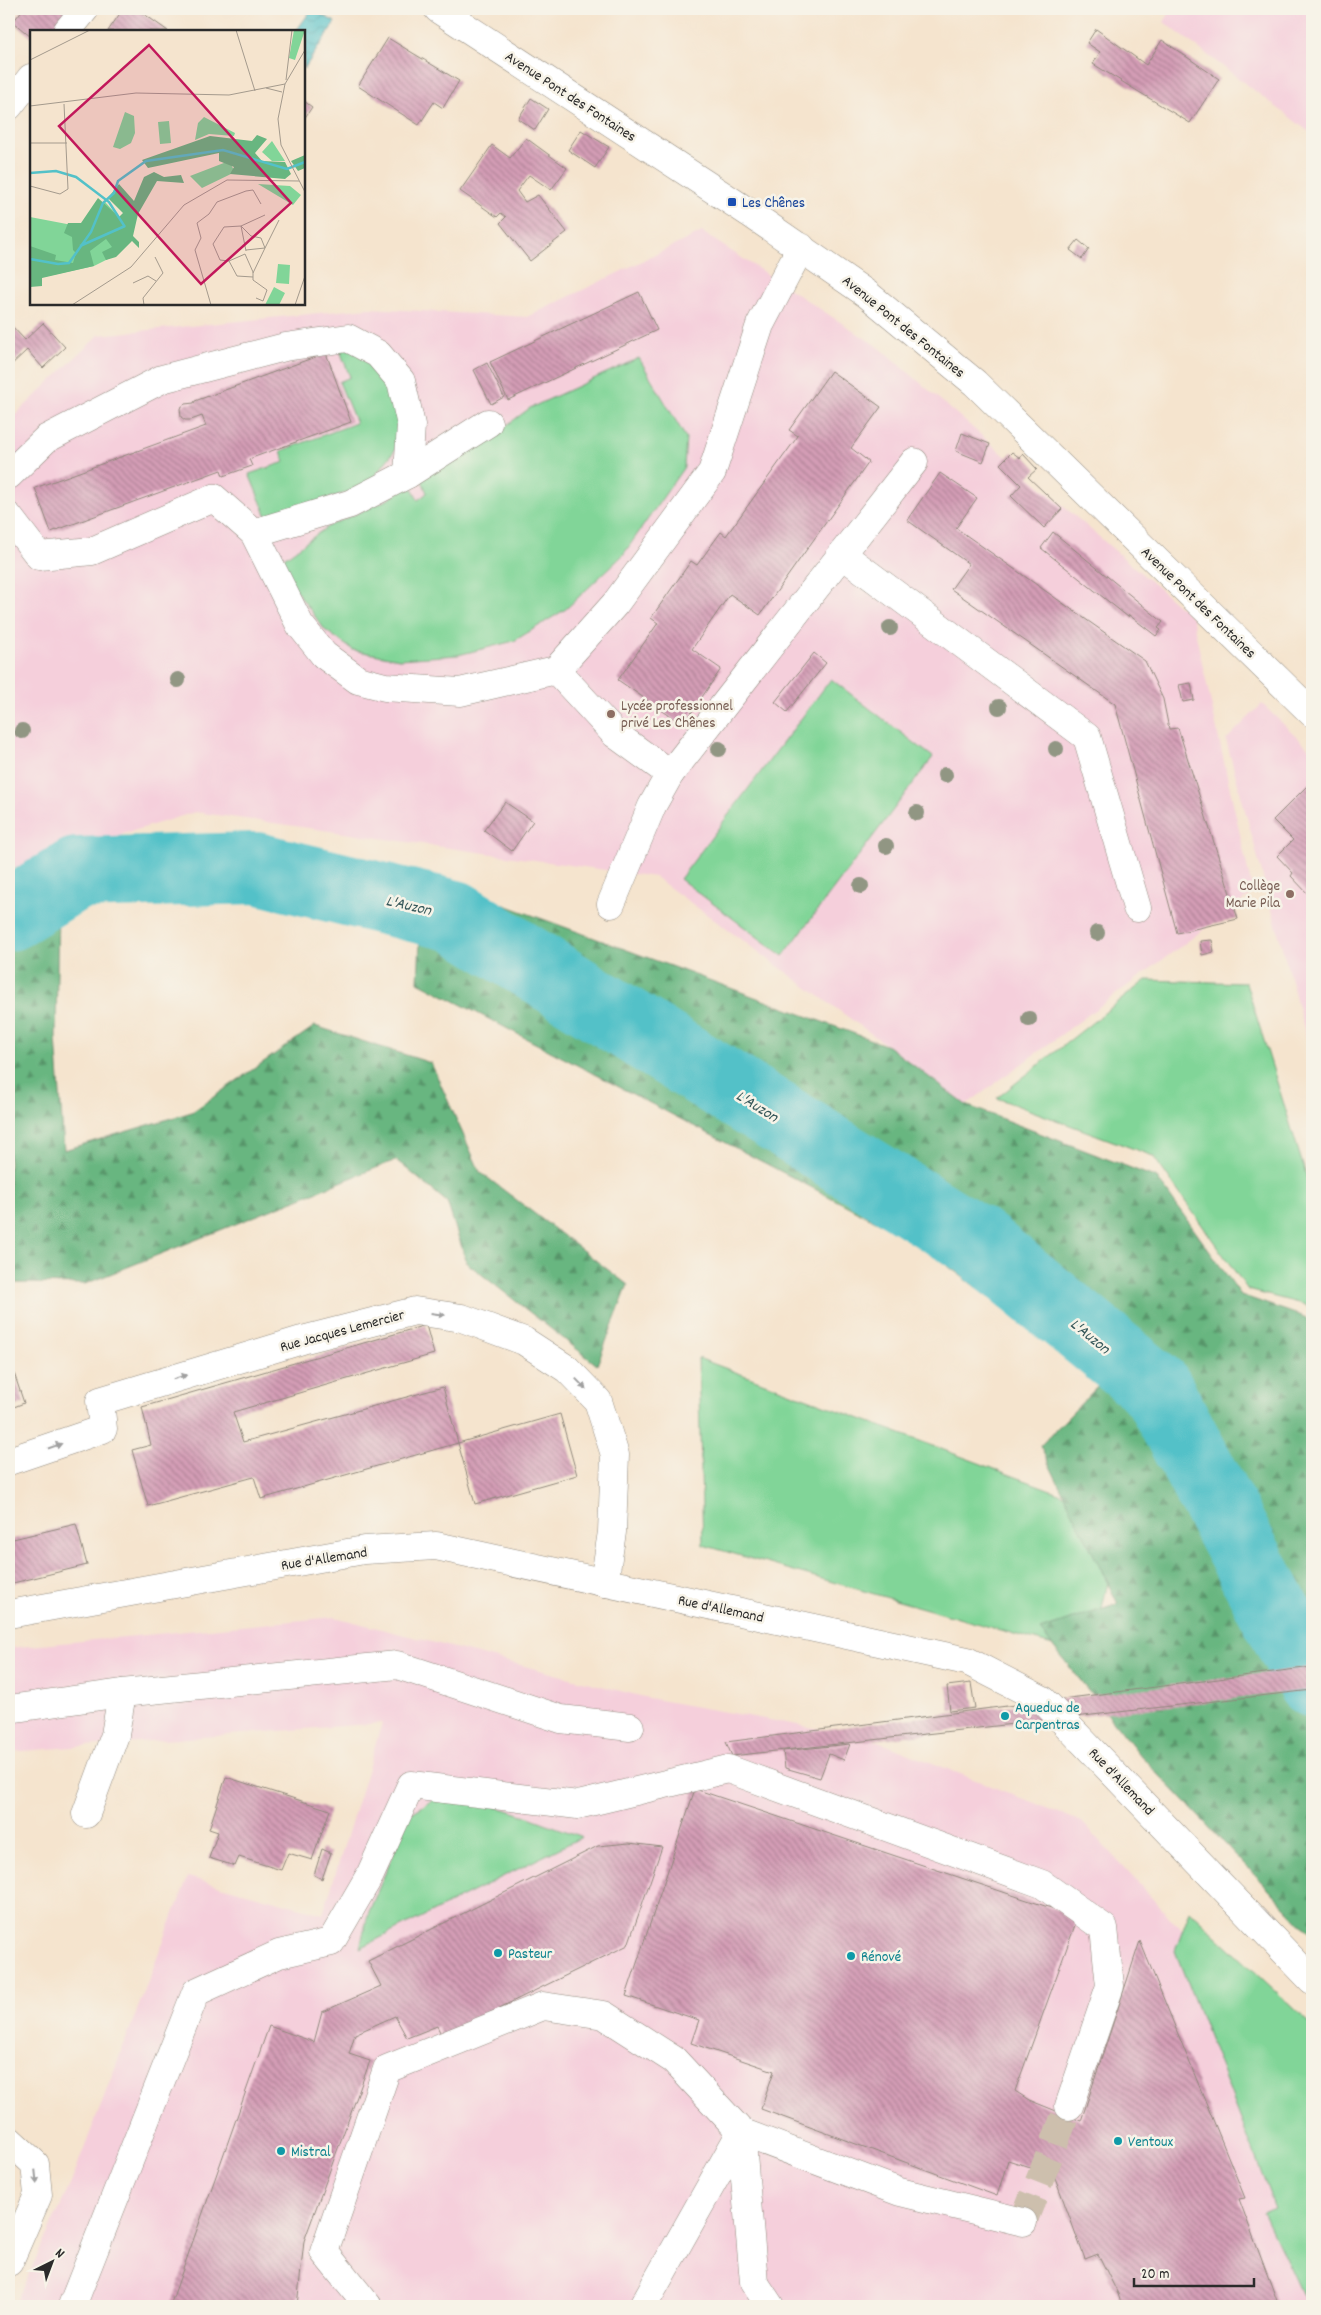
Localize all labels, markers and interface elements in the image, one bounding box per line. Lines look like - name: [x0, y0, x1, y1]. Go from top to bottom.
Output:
- inset map: [30, 30, 305, 305]
- street label: Avenue Pont des Fontaines: [500, 47, 640, 148]
- place label: Les Chênes: [742, 193, 805, 215]
- marker: Les Chênes: [726, 196, 738, 208]
- street label: Avenue Pont des Fontaines: [836, 271, 969, 384]
- street label: Avenue Pont des Fontaines: [1135, 542, 1260, 664]
- place label: Lycée professionnel privé Les Chênes: [621, 696, 733, 735]
- marker: Lycée professionnel privé Les Chênes: [605, 708, 617, 720]
- place label: Collège Marie Pila: [1226, 876, 1281, 915]
- marker: Collège Marie Pila: [1284, 888, 1296, 900]
- water label: L'Auzon: [383, 890, 434, 923]
- water label: L'Auzon: [731, 1085, 783, 1129]
- street label: Rue Jacques Lemercier: [278, 1305, 408, 1359]
- one-way arrow: [430, 1310, 446, 1318]
- water label: L'Auzon: [1064, 1314, 1115, 1361]
- one-way arrow: [172, 1373, 187, 1381]
- one-way arrow: [575, 1378, 587, 1390]
- one-way arrow: [48, 1442, 63, 1450]
- street label: Rue d'Allemand: [280, 1542, 369, 1578]
- street label: Rue d'Allemand: [676, 1590, 765, 1630]
- place label: Aqueduc de Carpentras: [1015, 1698, 1080, 1737]
- marker: Aqueduc de Carpentras: [999, 1710, 1011, 1722]
- street label: Rue d'Allemand: [1082, 1743, 1159, 1821]
- place label: Pasteur: [508, 1944, 553, 1966]
- marker: Pasteur: [492, 1947, 504, 1959]
- place label: Rénové: [861, 1947, 901, 1969]
- marker: Rénové: [845, 1950, 857, 1962]
- place label: Ventoux: [1128, 2132, 1173, 2154]
- marker: Ventoux: [1112, 2135, 1124, 2147]
- place label: Mistral: [291, 2142, 331, 2164]
- marker: Mistral: [275, 2145, 287, 2157]
- one-way arrow: [32, 2170, 40, 2186]
- north arrow: [28, 2238, 78, 2288]
- text: N: [50, 2244, 69, 2264]
- scale bar: [1134, 2255, 1254, 2287]
- text: 20 m: [1141, 2264, 1169, 2286]

